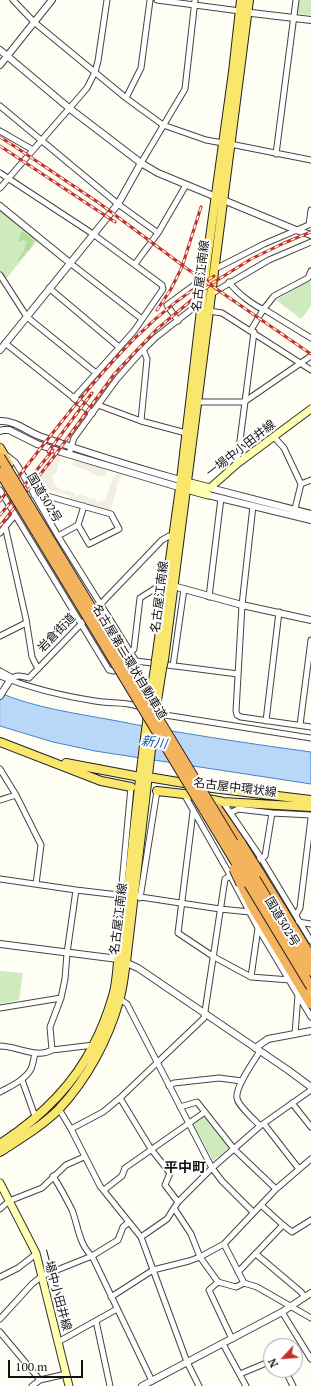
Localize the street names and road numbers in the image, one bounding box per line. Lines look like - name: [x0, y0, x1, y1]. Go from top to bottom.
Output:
- street label: 名古屋江南線: [189, 239, 213, 313]
- street label: 一場中小田井線: [203, 417, 279, 481]
- street label: 国道302号: [24, 471, 64, 525]
- street label: 名古屋江南線: [148, 560, 172, 634]
- street label: 名古屋第二環状自動車道: [89, 602, 169, 722]
- street label: 岩倉街道: [35, 611, 79, 655]
- street label: 名古屋中環状線: [192, 776, 278, 800]
- street label: 名古屋江南線: [107, 882, 131, 956]
- street label: 国道302号: [262, 895, 302, 949]
- street label: 一場中小田井線: [38, 1248, 74, 1332]

